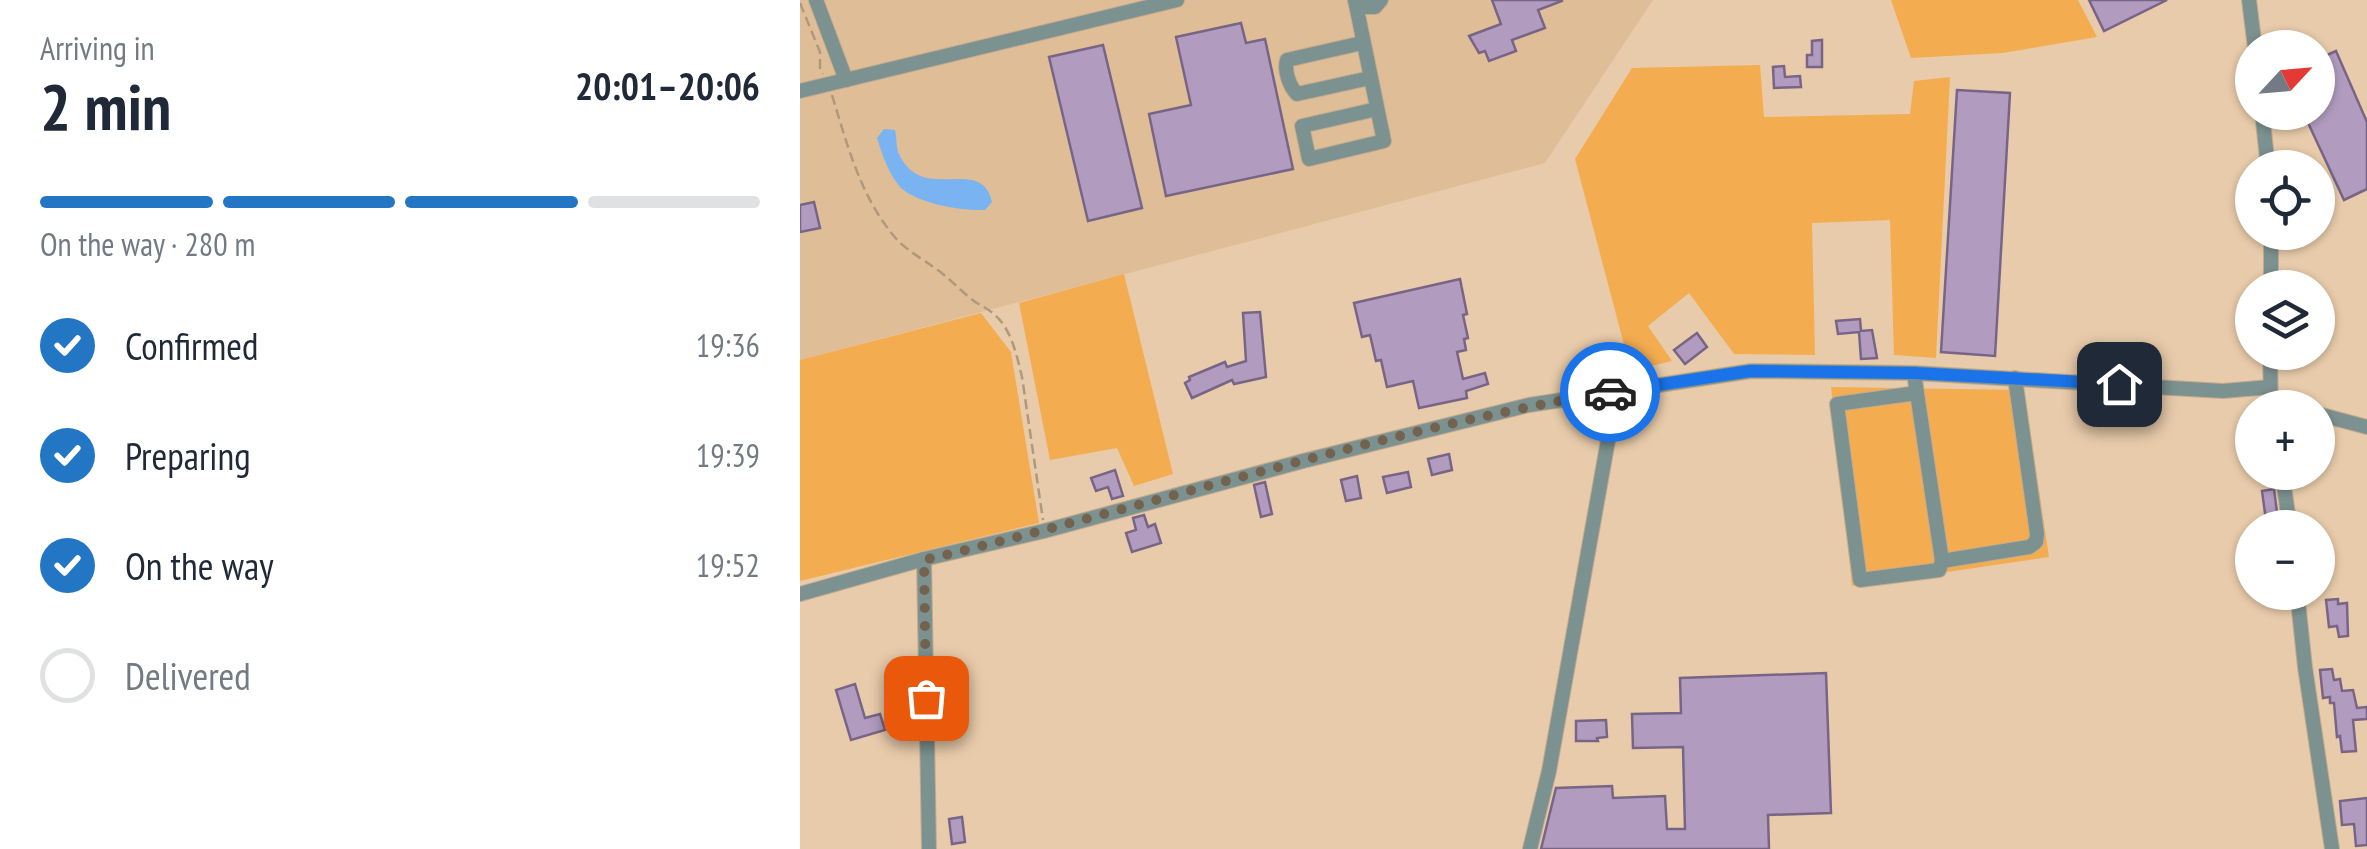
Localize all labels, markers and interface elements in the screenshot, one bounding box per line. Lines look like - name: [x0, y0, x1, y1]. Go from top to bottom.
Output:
- text: Arriving in: [40, 27, 155, 69]
- north arrow: [2235, 30, 2335, 130]
- map controls: [2235, 30, 2335, 610]
- text: 20:01–20:06: [575, 61, 760, 110]
- text: 2 min: [40, 64, 171, 148]
- button: locate: [2235, 150, 2335, 250]
- text: On the way · 280 m: [40, 223, 255, 265]
- button: layers: [2235, 270, 2335, 370]
- icon: check: [40, 318, 95, 373]
- text: Confirmed: [125, 321, 258, 370]
- text: 19:36: [696, 324, 760, 366]
- courier: [1560, 342, 1660, 442]
- pin: [2077, 342, 2162, 427]
- icon: home: [2092, 357, 2147, 412]
- icon: car: [1583, 365, 1638, 420]
- button: +: [2235, 390, 2335, 490]
- icon: check: [40, 428, 95, 483]
- text: Preparing: [125, 431, 251, 480]
- text: 19:39: [696, 434, 760, 476]
- button: −: [2235, 510, 2335, 610]
- icon: check: [40, 538, 95, 593]
- text: On the way: [125, 541, 273, 590]
- text: 19:52: [696, 544, 760, 586]
- text: Delivered: [125, 651, 251, 700]
- pin: [884, 656, 969, 741]
- icon: bag: [899, 671, 954, 726]

